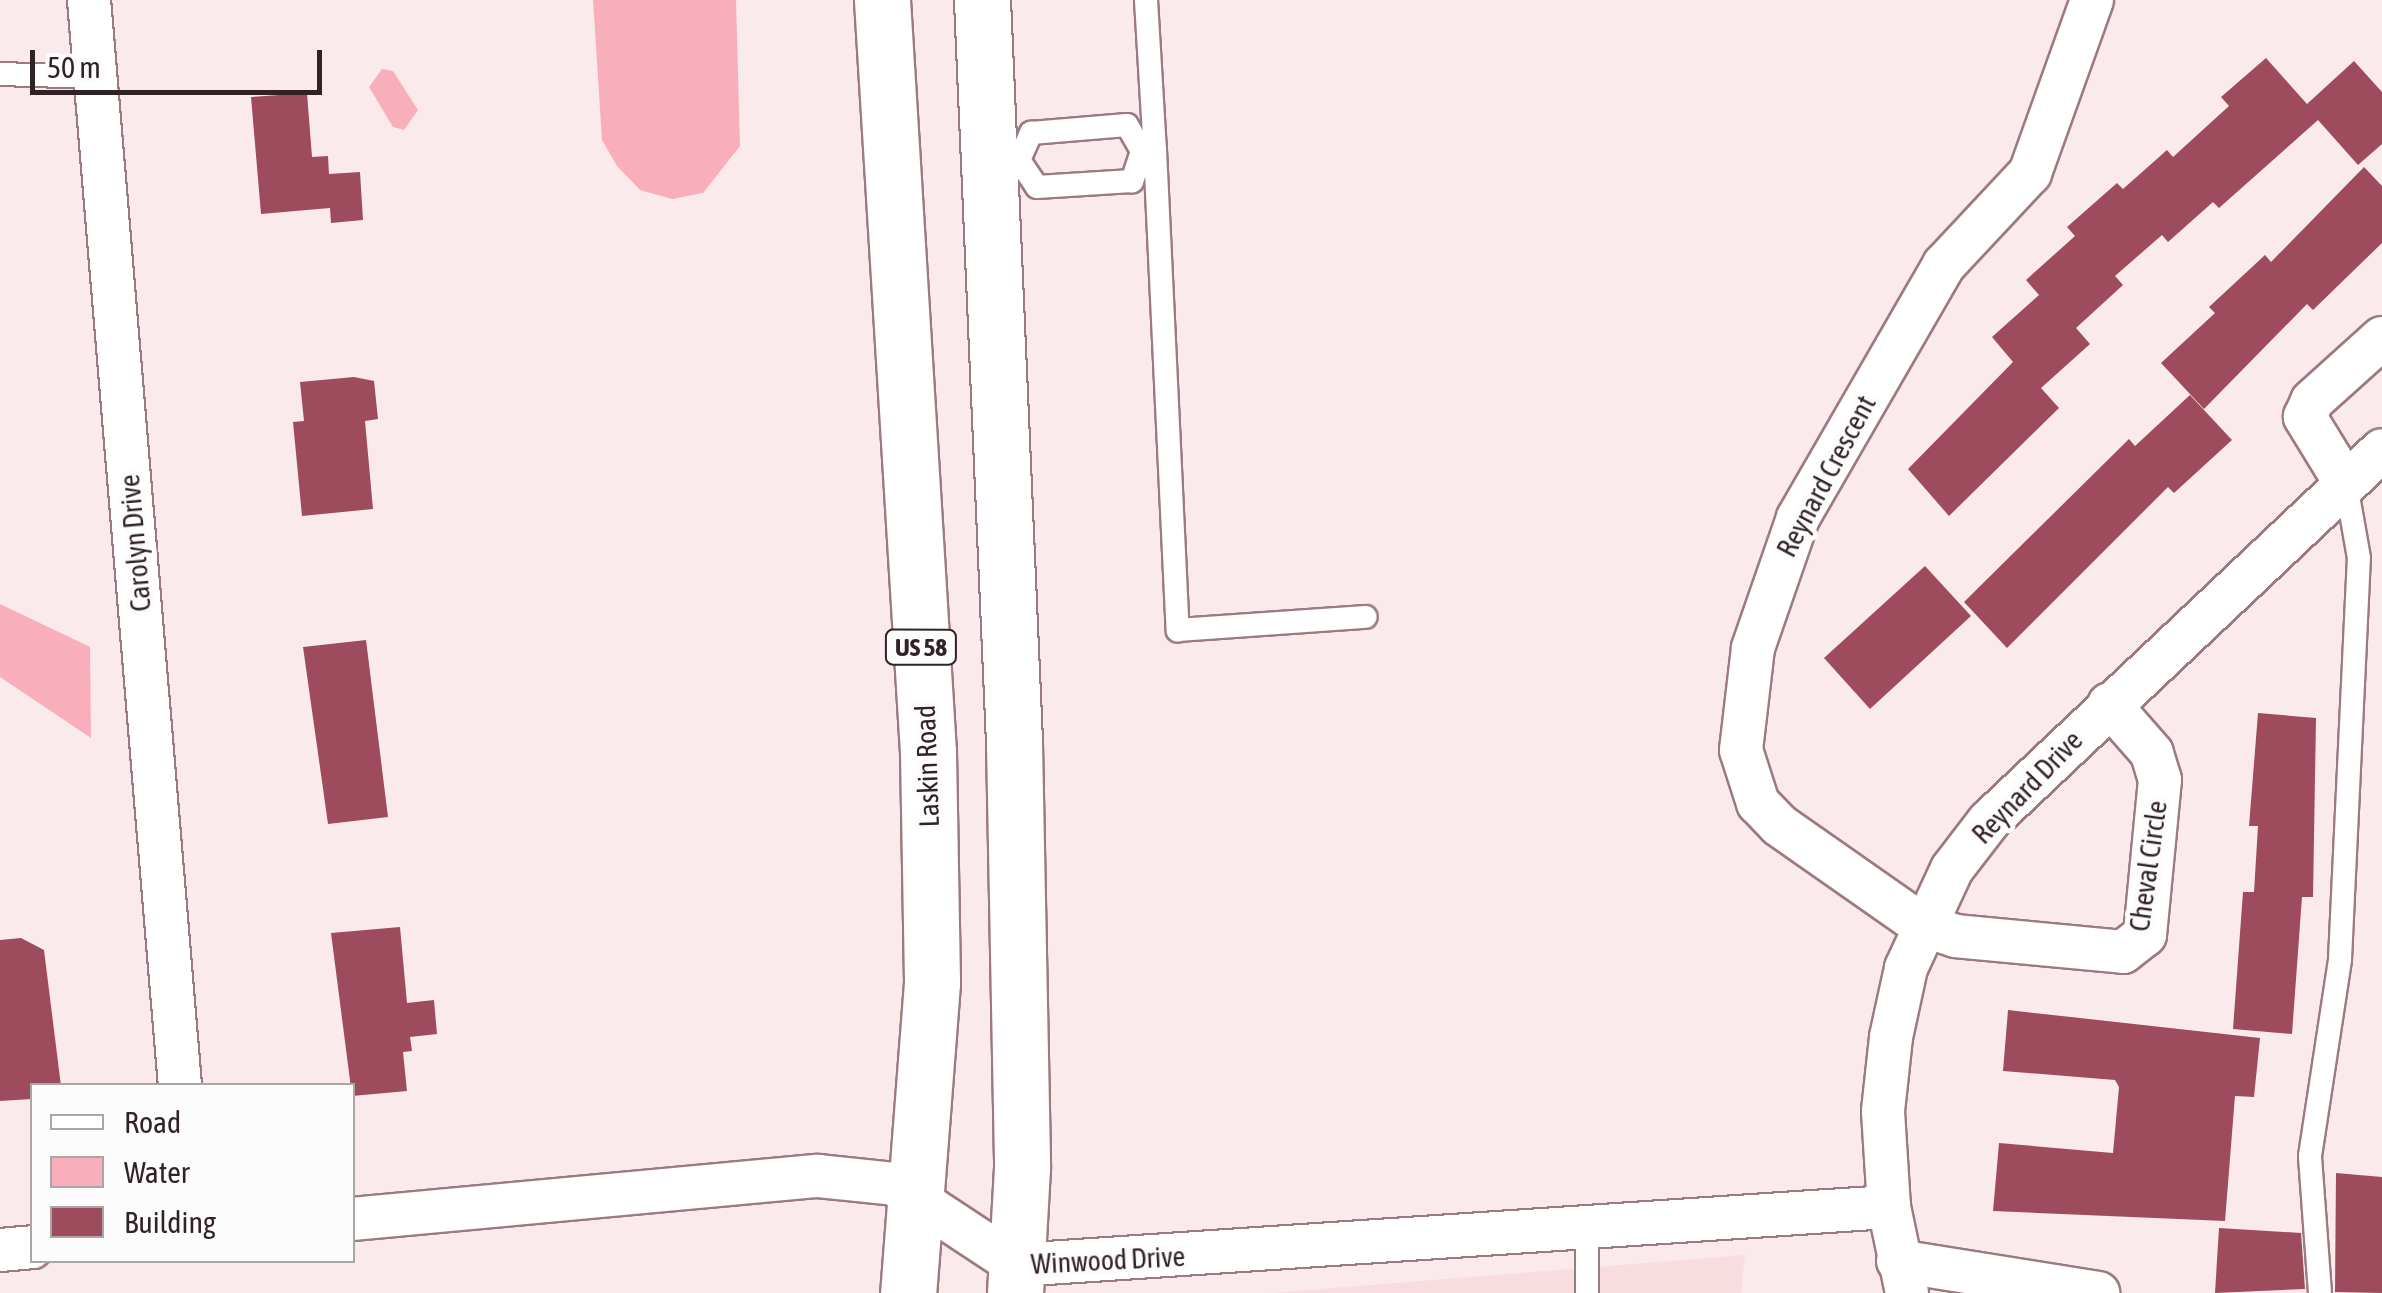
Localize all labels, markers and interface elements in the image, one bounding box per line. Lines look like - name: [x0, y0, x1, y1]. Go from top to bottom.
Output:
- scale bar: [35, 30, 328, 92]
- text: 50 m: [47, 50, 101, 84]
- street label: Reynard Crescent: [1769, 389, 1883, 563]
- street label: Carolyn Drive: [112, 473, 158, 613]
- road number: US 58: [884, 627, 958, 667]
- street label: Laskin Road: [908, 704, 946, 828]
- street label: Reynard Drive: [1965, 723, 2089, 851]
- street label: Cheval Circle: [2122, 798, 2174, 934]
- legend: [30, 1083, 355, 1263]
- text: Road: [124, 1105, 181, 1139]
- text: Water: [124, 1155, 190, 1189]
- text: Building: [124, 1205, 216, 1239]
- street label: Winwood Drive: [1030, 1239, 1186, 1281]

